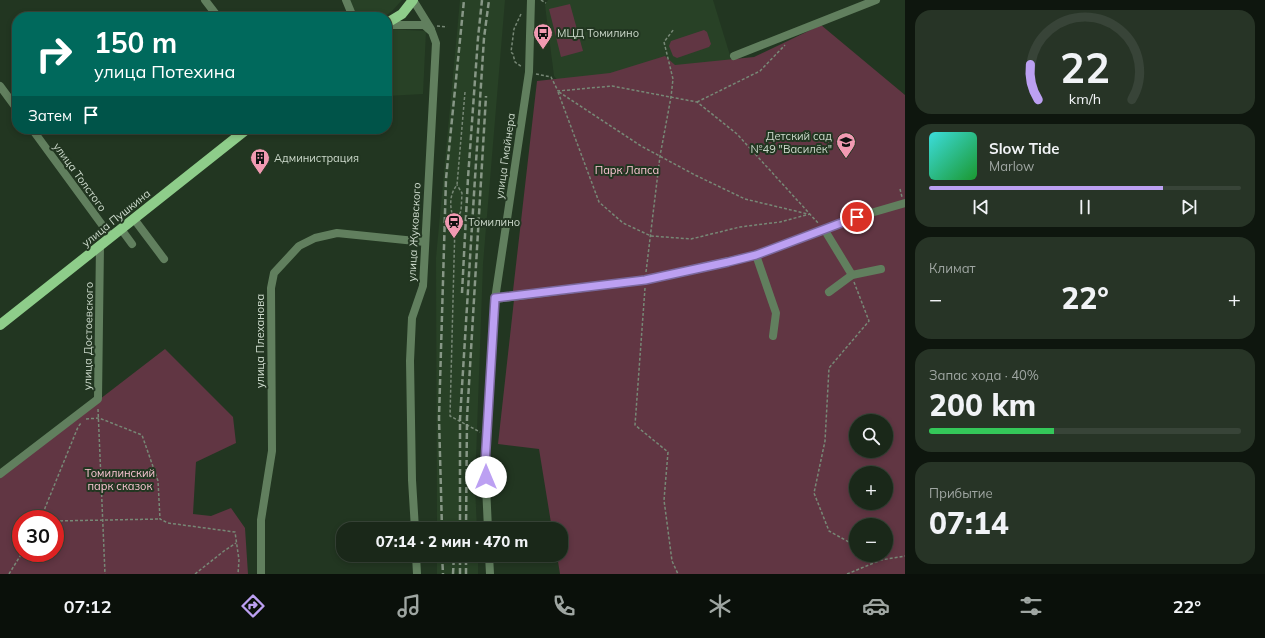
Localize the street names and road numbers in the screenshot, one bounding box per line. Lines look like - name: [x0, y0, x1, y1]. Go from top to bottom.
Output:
- street label: улица Гмайнера: [492, 112, 518, 200]
- street label: улица Толстого: [50, 140, 110, 214]
- street label: улица Жуковского: [404, 182, 424, 282]
- street label: улица Пушкина: [79, 186, 153, 250]
- street label: улица Достоевского: [80, 282, 96, 390]
- street label: улица Плеханова: [253, 294, 267, 388]

